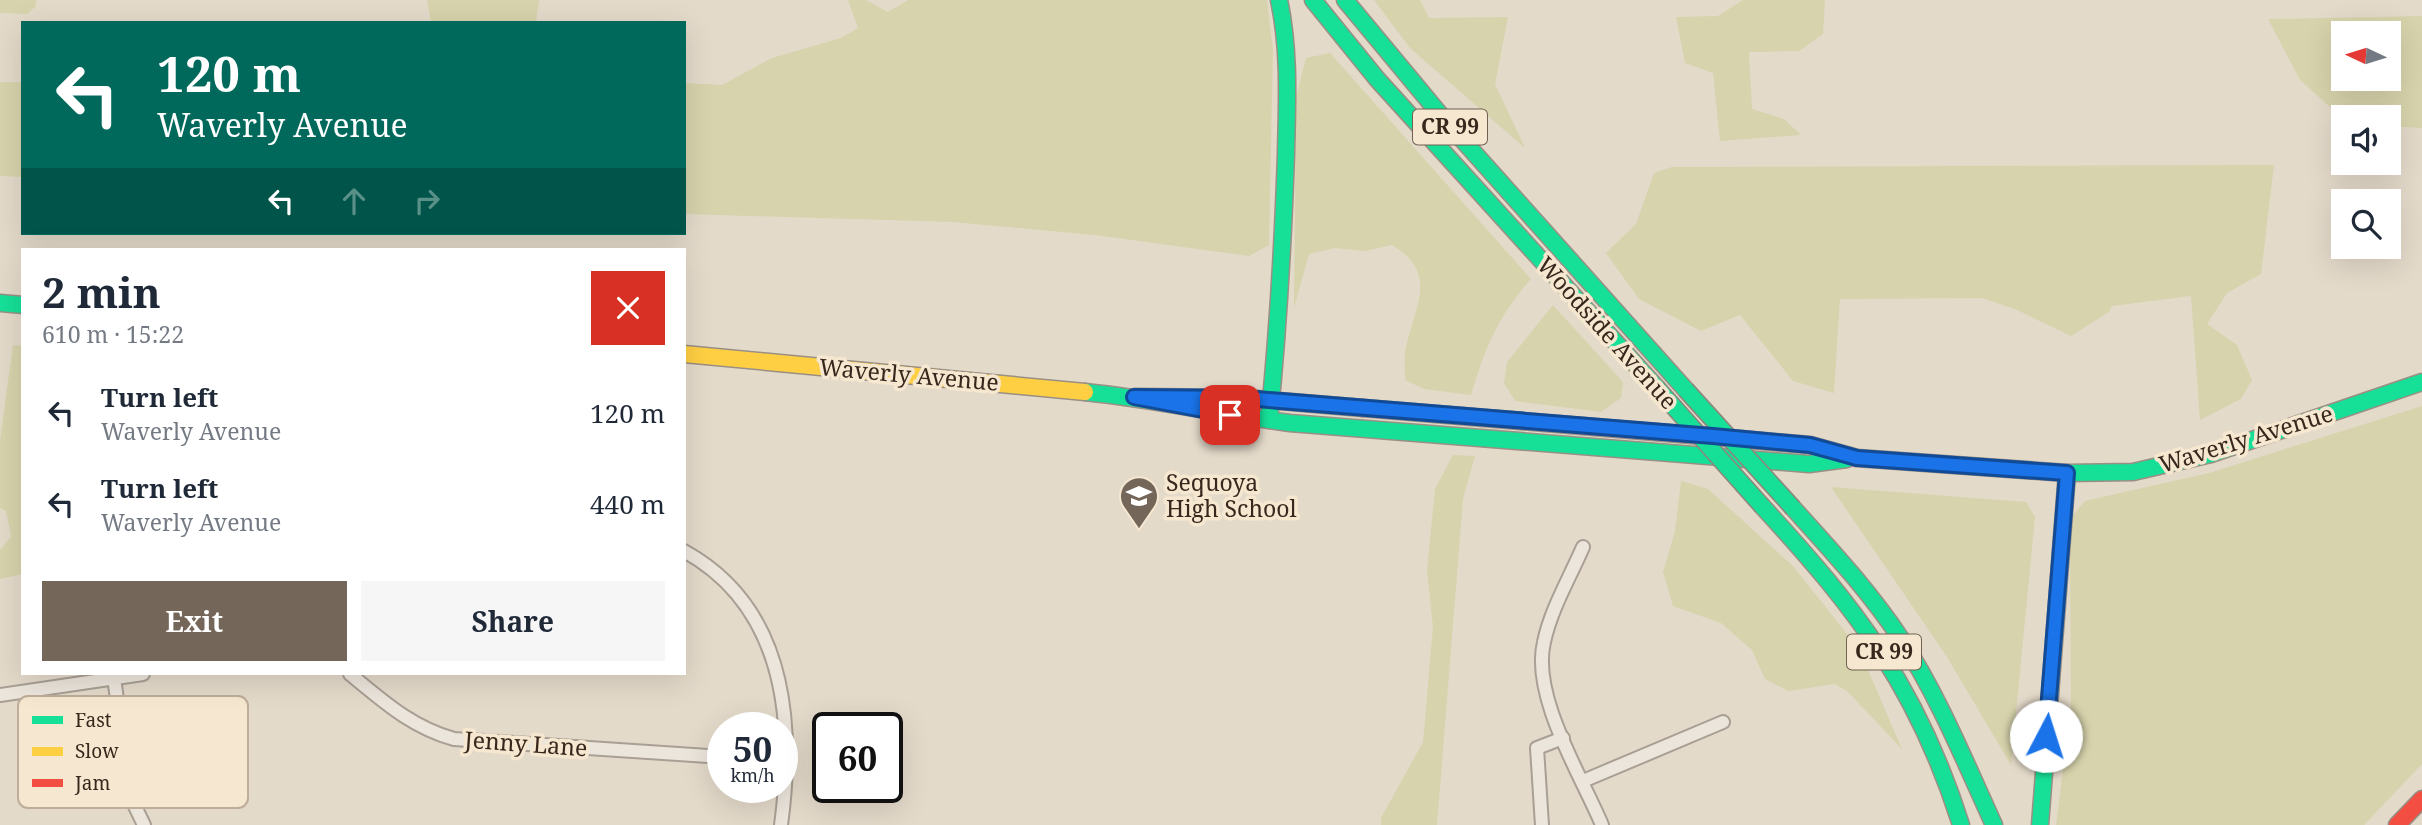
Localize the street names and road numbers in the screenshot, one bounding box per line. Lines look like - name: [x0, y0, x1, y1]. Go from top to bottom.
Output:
- road number: CR 99: [1413, 110, 1487, 144]
- street label: Woodside Avenue: [1530, 249, 1685, 416]
- street label: Waverly Avenue: [818, 350, 1000, 398]
- street label: Waverly Avenue: [2155, 396, 2337, 480]
- road number: CR 99: [1847, 634, 1921, 670]
- street label: Jenny Lane: [463, 723, 589, 763]

